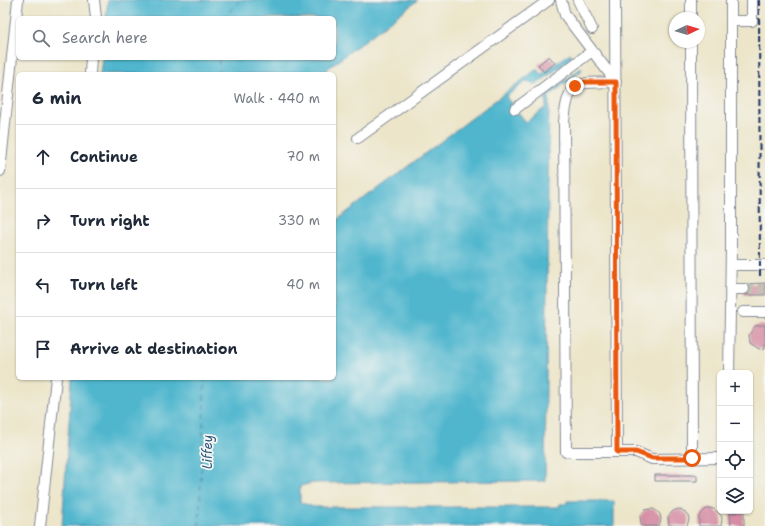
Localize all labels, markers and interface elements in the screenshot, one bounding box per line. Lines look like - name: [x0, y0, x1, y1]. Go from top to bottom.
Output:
- north arrow: [669, 12, 705, 48]
- search box: [16, 16, 336, 60]
- icon: search: [30, 27, 52, 49]
- text: Search here: [62, 28, 148, 48]
- route end: [566, 77, 584, 95]
- text: 6 min: [32, 87, 82, 109]
- text: Walk · 440 m: [234, 90, 320, 107]
- icon: ahead: [32, 146, 54, 168]
- text: Continue: [70, 147, 138, 167]
- text: 70 m: [286, 148, 320, 165]
- icon: right: [32, 210, 54, 232]
- text: Turn right: [70, 211, 150, 231]
- text: 330 m: [278, 212, 320, 229]
- icon: left: [32, 274, 54, 296]
- text: Turn left: [70, 275, 138, 295]
- text: 40 m: [286, 276, 320, 293]
- icon: arrive: [32, 338, 54, 360]
- text: Arrive at destination: [70, 339, 238, 359]
- map controls: [717, 370, 753, 514]
- button: +: [717, 370, 753, 406]
- button: −: [717, 406, 753, 442]
- water label: Liffey: [199, 435, 216, 469]
- button: locate: [717, 442, 753, 478]
- route start: [683, 449, 701, 467]
- button: layers: [717, 478, 753, 514]

